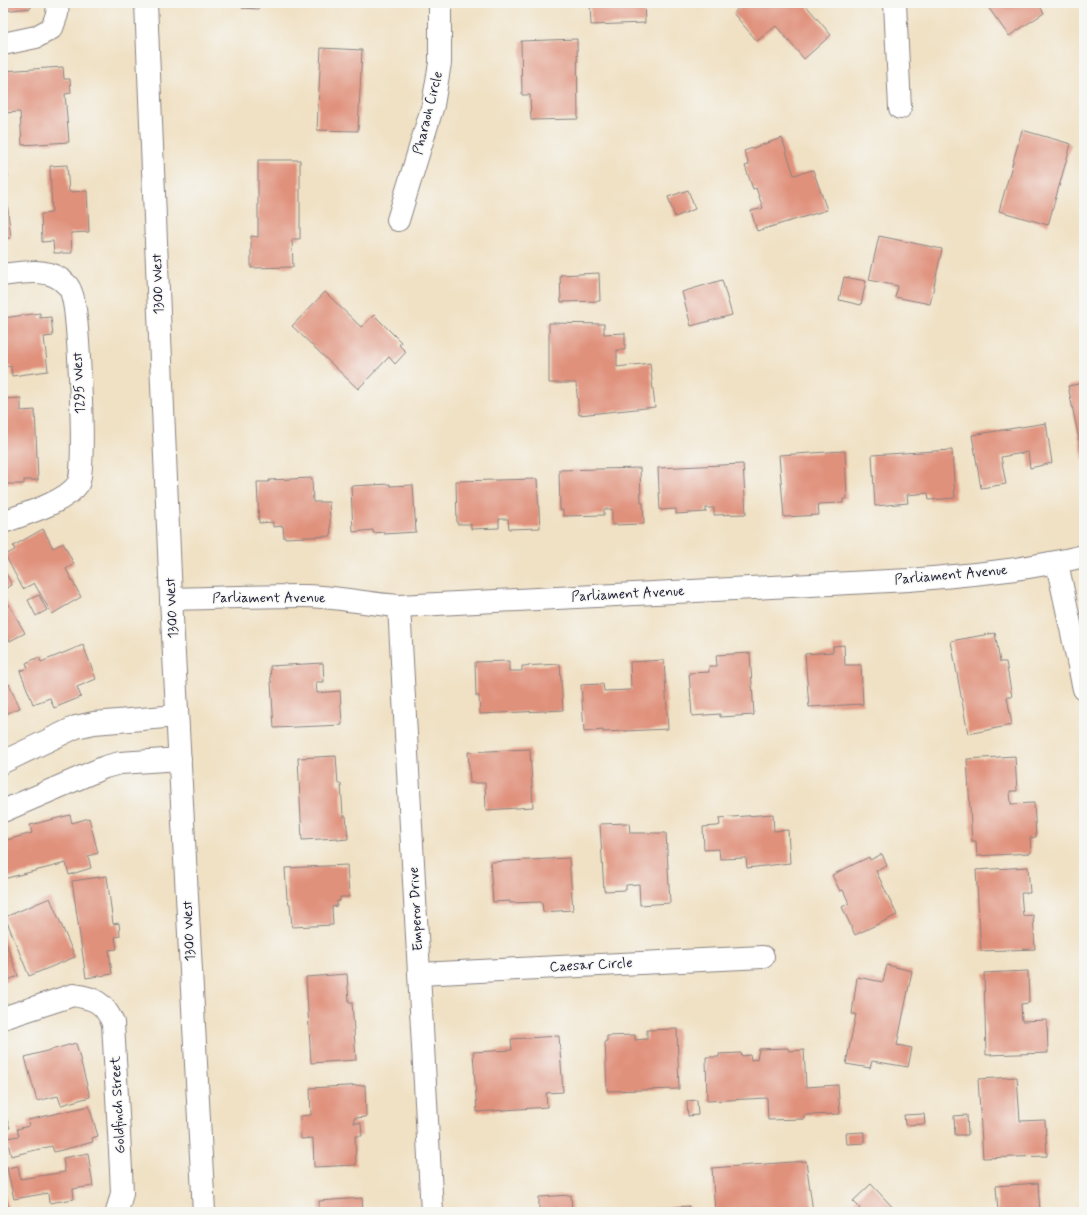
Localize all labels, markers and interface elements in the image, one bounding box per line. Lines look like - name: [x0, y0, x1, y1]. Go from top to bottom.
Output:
- street label: Pharaoh Circle: [409, 70, 447, 156]
- street label: 1300 West: [148, 253, 168, 315]
- street label: 1295 West: [68, 351, 90, 414]
- street label: Parliament Avenue: [894, 561, 1009, 589]
- street label: 1300 West: [161, 577, 183, 639]
- street label: Parliament Avenue: [571, 582, 685, 606]
- street label: Parliament Avenue: [212, 589, 326, 607]
- street label: Emperor Drive: [405, 866, 427, 952]
- street label: 1300 West: [178, 900, 200, 962]
- street label: Caesar Circle: [549, 954, 633, 976]
- street label: Goldfinch Street: [106, 1055, 130, 1154]

